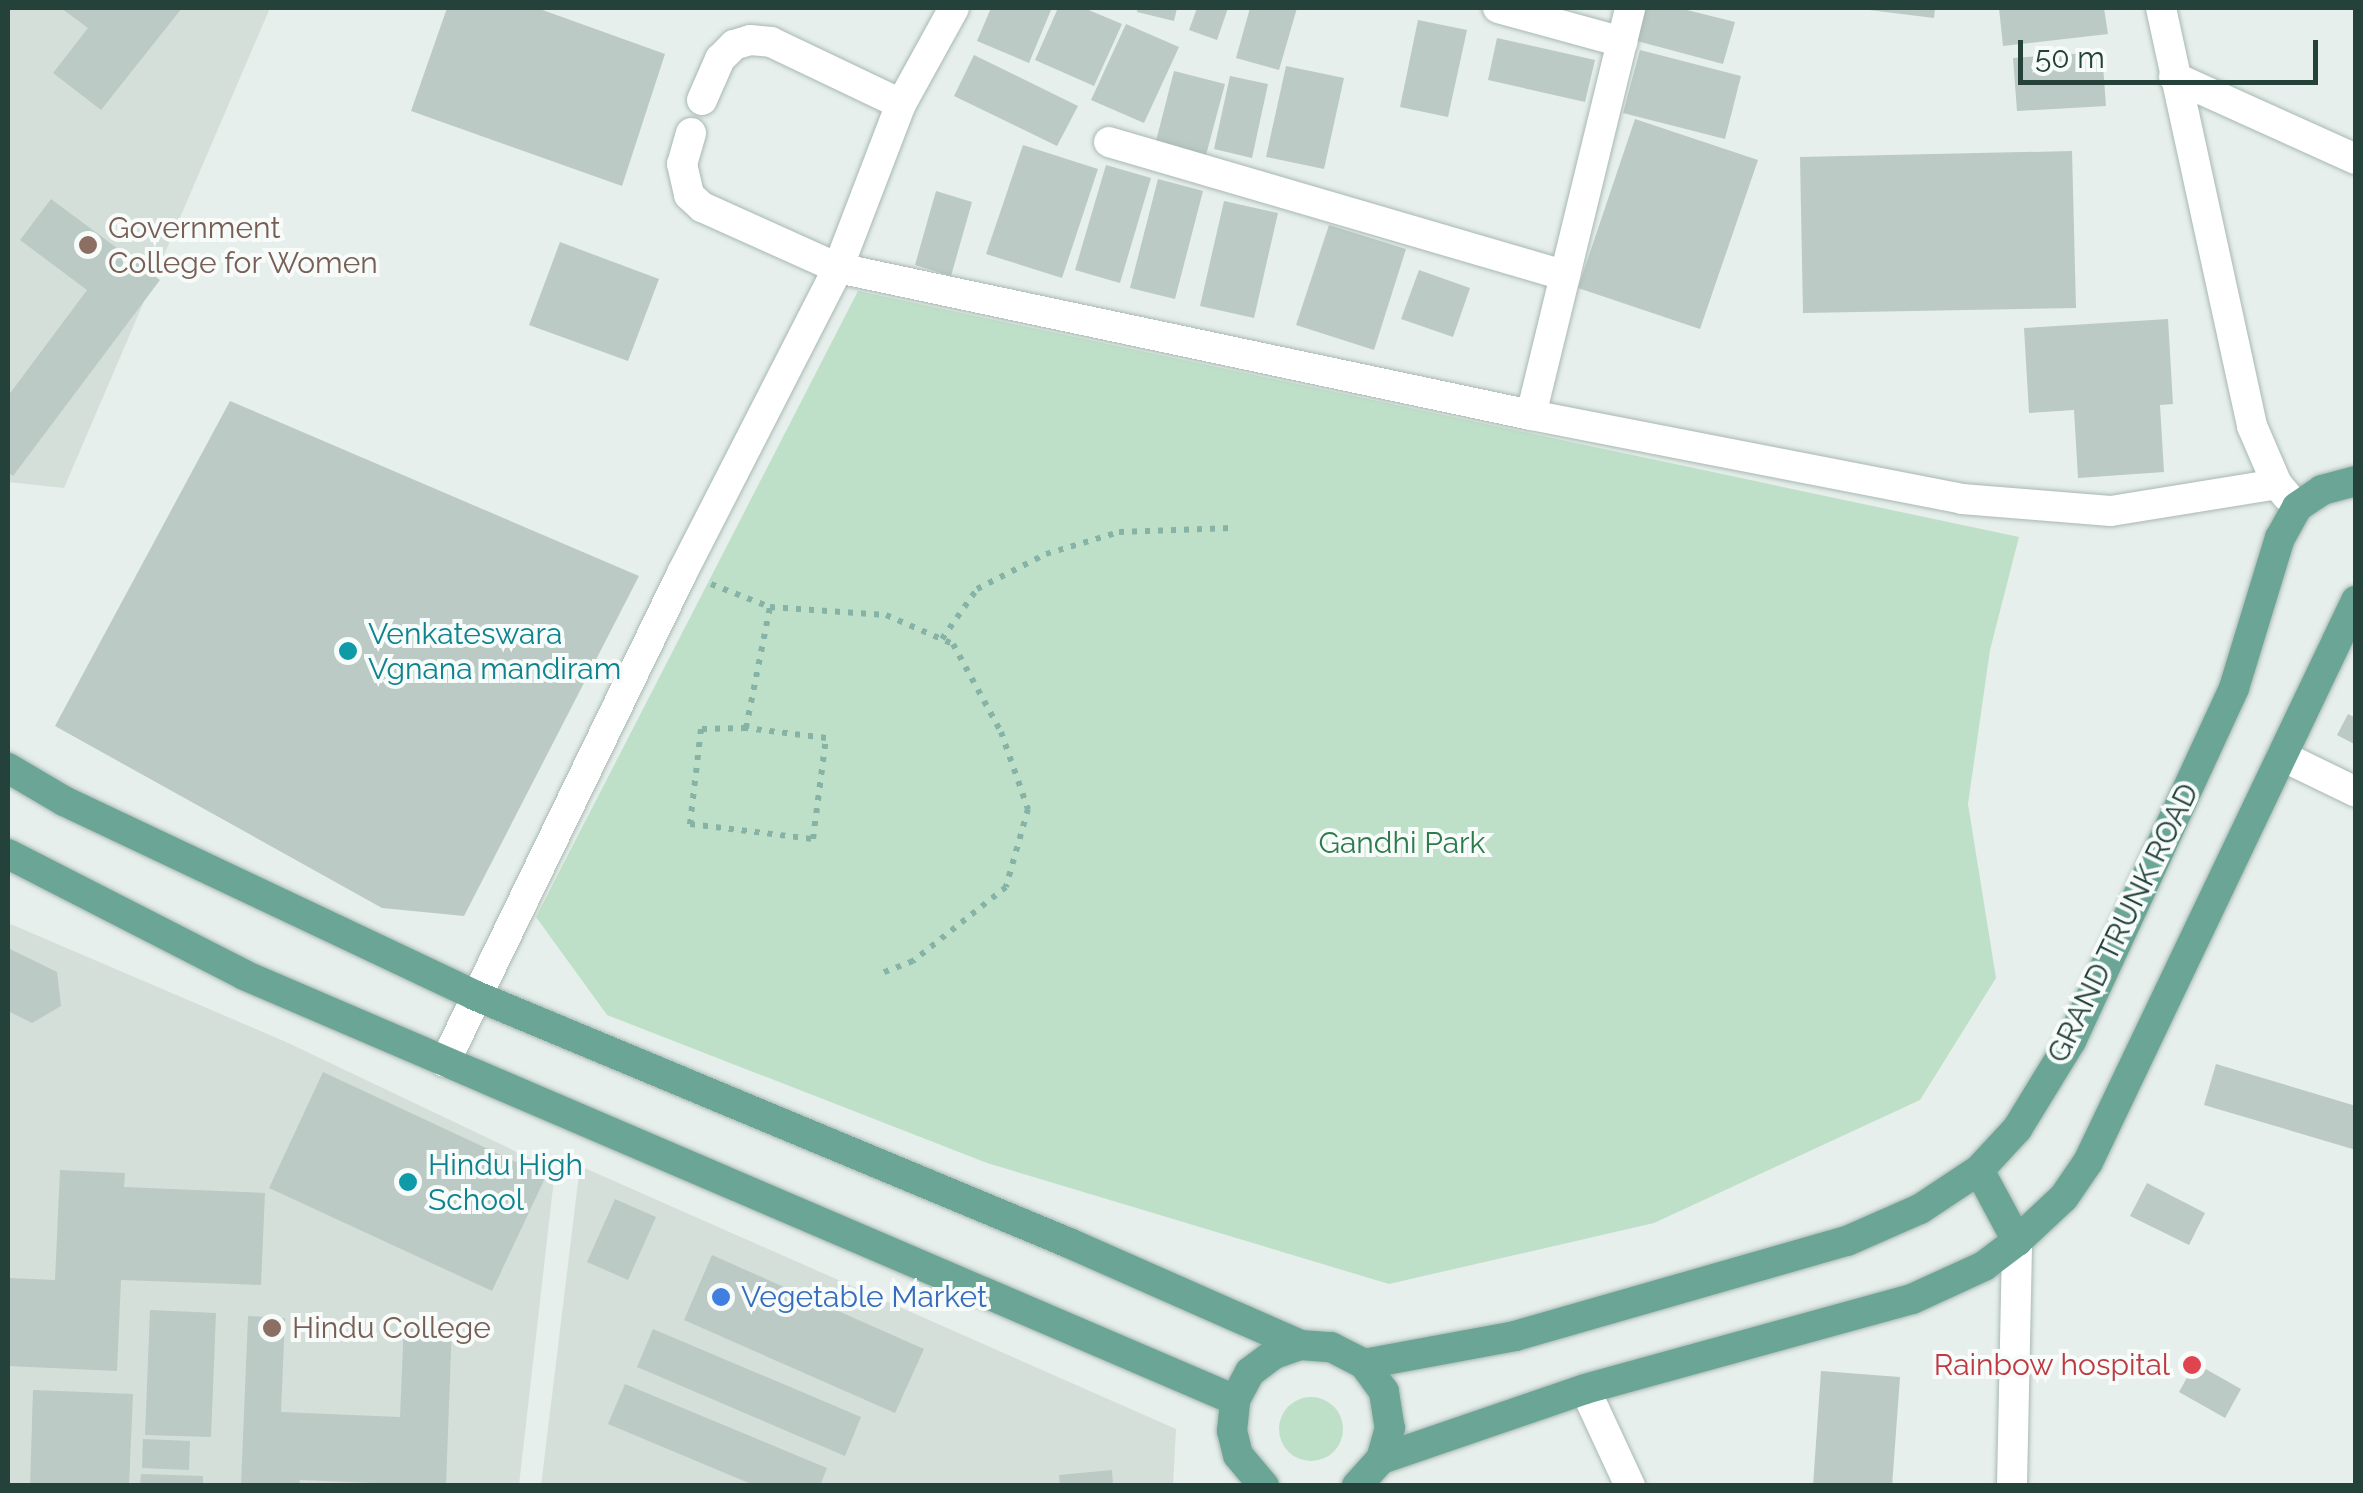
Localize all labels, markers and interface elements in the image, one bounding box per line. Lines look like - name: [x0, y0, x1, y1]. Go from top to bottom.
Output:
- scale bar: [2023, 20, 2323, 82]
- text: 50 m: [2035, 40, 2105, 75]
- place label: Government College for Women: [108, 210, 380, 280]
- marker: Government College for Women: [77, 234, 99, 256]
- place label: Venkateswara Vgnana mandiram: [368, 616, 621, 686]
- marker: Venkateswara Vgnana mandiram: [337, 640, 359, 662]
- street label: GRAND TRUNK ROAD: [2039, 777, 2207, 1069]
- park label: Gandhi Park: [1319, 825, 1485, 861]
- place label: Hindu High School: [428, 1147, 583, 1218]
- marker: Hindu High School: [397, 1171, 419, 1193]
- place label: Vegetable Market: [741, 1279, 987, 1315]
- marker: Vegetable Market: [710, 1286, 732, 1308]
- place label: Hindu College: [292, 1310, 491, 1346]
- marker: Hindu College: [261, 1317, 283, 1339]
- place label: Rainbow hospital: [1933, 1347, 2170, 1383]
- marker: Rainbow hospital: [2179, 1352, 2205, 1378]

